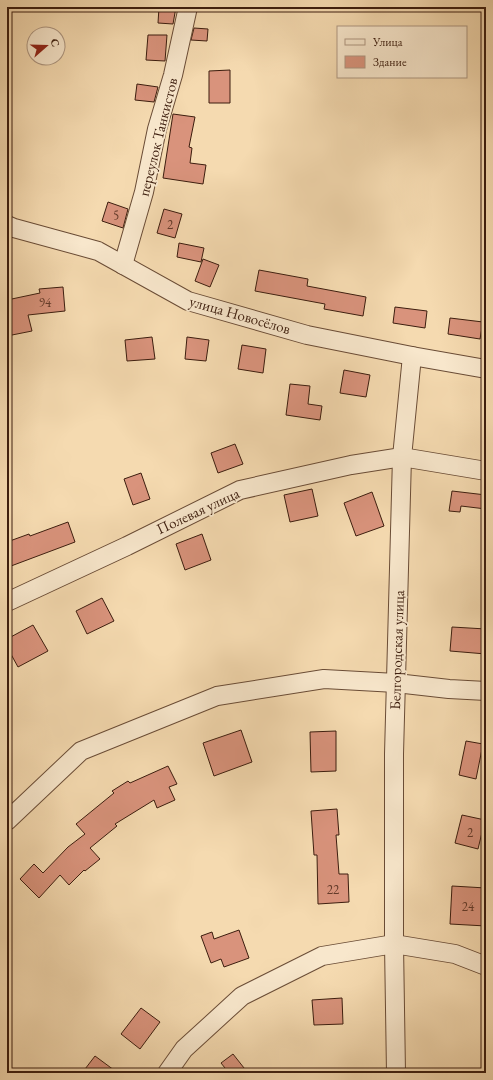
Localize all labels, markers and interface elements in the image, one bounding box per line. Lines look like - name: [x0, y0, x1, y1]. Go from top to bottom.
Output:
- north arrow: [26, 26, 66, 66]
- legend: [337, 26, 467, 78]
- text: Улица: [372, 34, 403, 50]
- text: С: [47, 37, 63, 49]
- text: Здание: [373, 54, 407, 70]
- street label: переулок Танкистов: [134, 76, 181, 198]
- house number: 5: [113, 207, 119, 224]
- house number: 2: [167, 216, 174, 233]
- street label: улица Новосёлов: [188, 291, 293, 338]
- house number: 94: [39, 294, 52, 311]
- street label: Полевая улица: [153, 483, 242, 538]
- street label: Белгородская улица: [385, 590, 408, 710]
- house number: 2: [467, 824, 474, 841]
- house number: 22: [327, 881, 340, 898]
- house number: 24: [462, 898, 475, 915]

